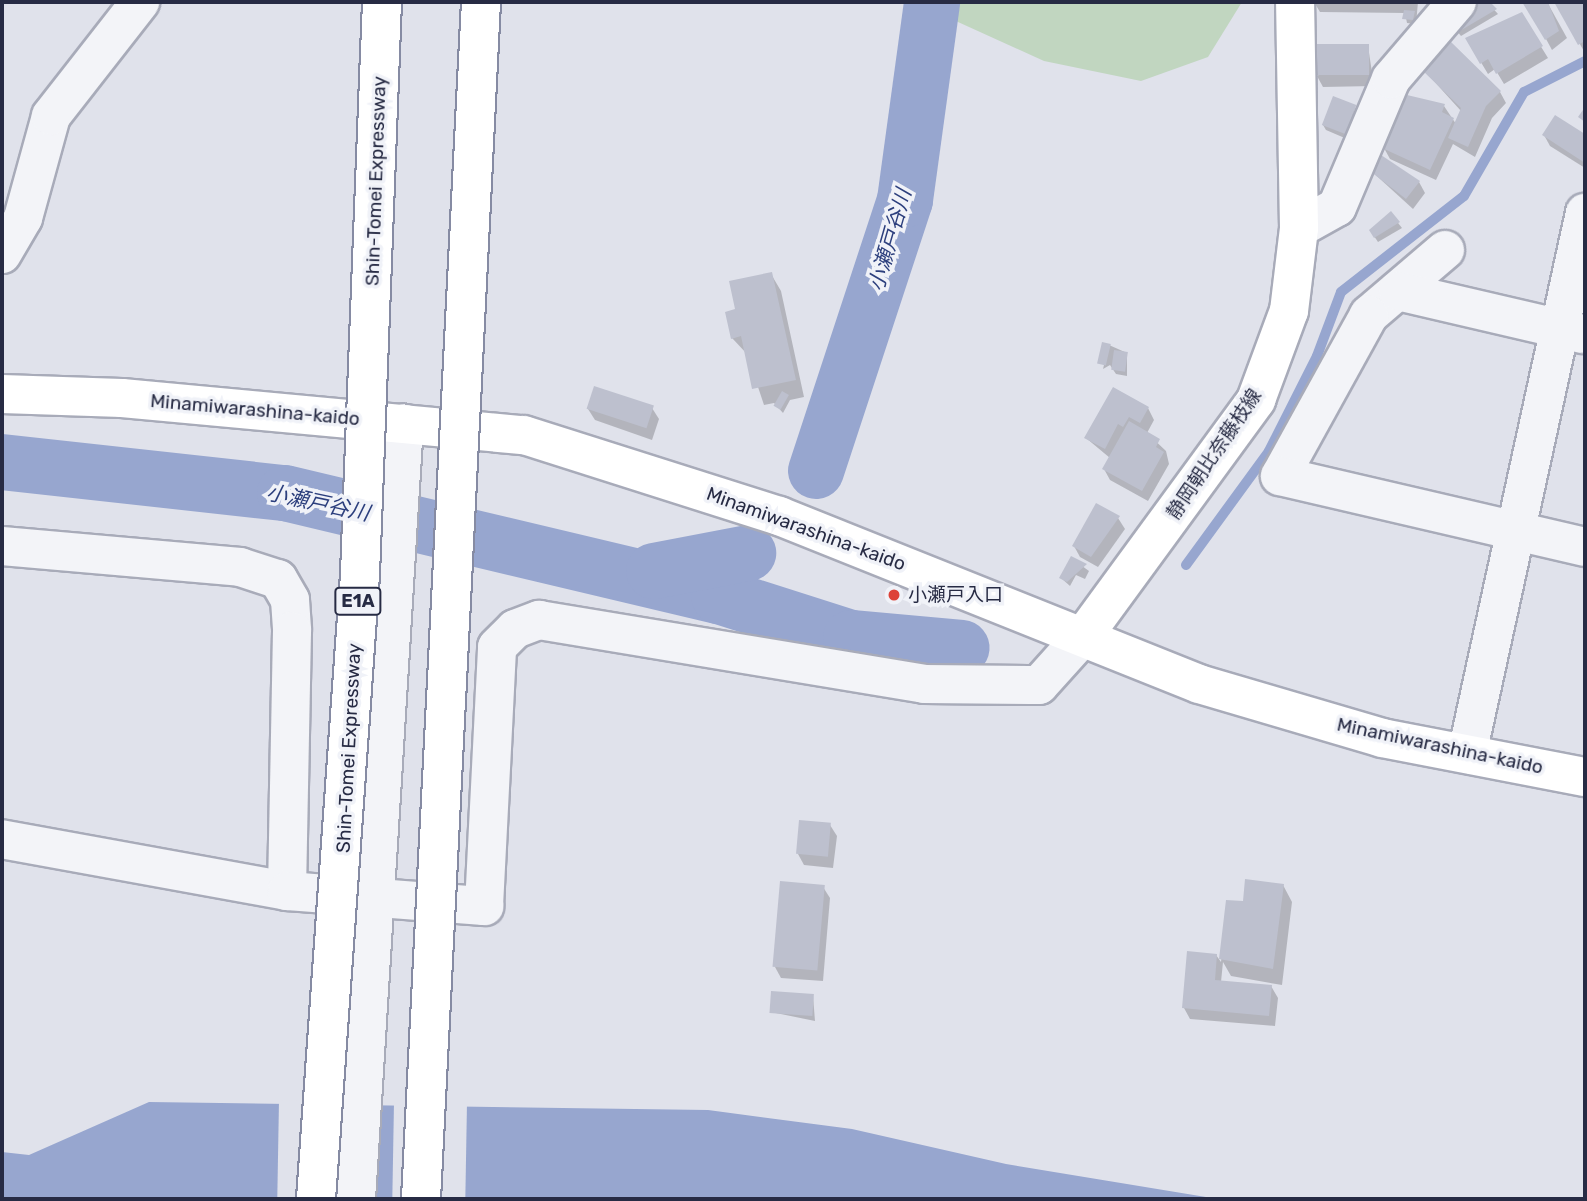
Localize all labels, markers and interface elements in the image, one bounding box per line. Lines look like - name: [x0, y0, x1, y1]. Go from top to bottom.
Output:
- street label: Shin-Tomei Expressway: [361, 76, 391, 286]
- water label: 小瀬戸谷川: [863, 186, 917, 294]
- street label: 静岡朝比奈藤枝線: [1162, 385, 1266, 523]
- street label: Minamiwarashina-kaido: [149, 389, 361, 431]
- water label: 小瀬戸谷川: [264, 480, 372, 526]
- street label: Minamiwarashina-kaido: [703, 482, 909, 576]
- place label: 小瀬戸入口: [908, 584, 1003, 606]
- road number: E1A: [334, 586, 382, 616]
- marker: 小瀬戸入口: [886, 587, 902, 603]
- street label: Shin-Tomei Expressway: [332, 643, 366, 853]
- street label: Minamiwarashina-kaido: [1335, 713, 1545, 779]

